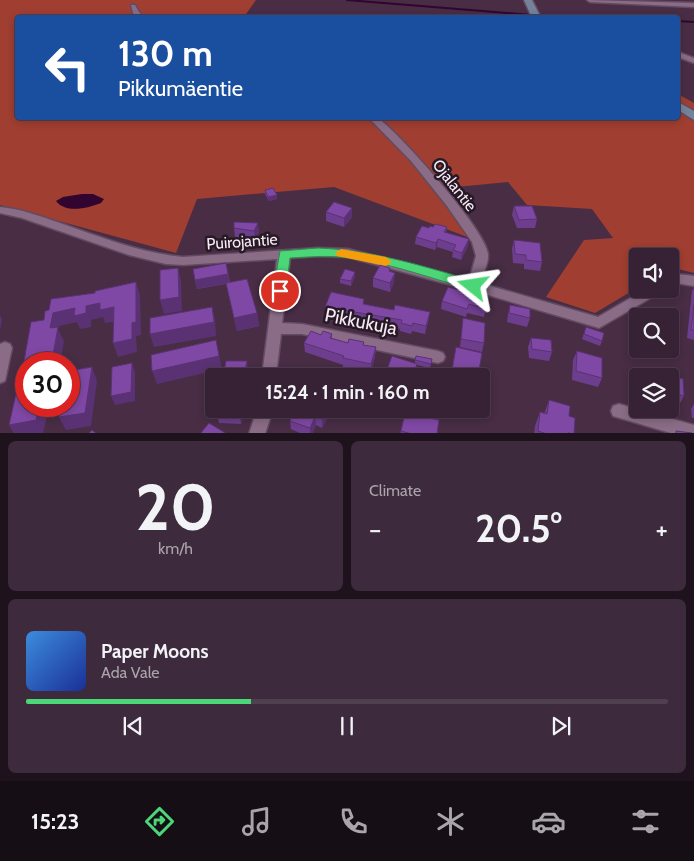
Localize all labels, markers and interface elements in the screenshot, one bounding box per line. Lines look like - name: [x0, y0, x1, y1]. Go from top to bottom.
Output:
- text: 130 m: [118, 32, 213, 75]
- icon: left: [35, 35, 100, 100]
- text: Pikkumäentie: [118, 75, 243, 102]
- street label: Ojalantie: [428, 156, 481, 215]
- street label: Puirojantie: [206, 230, 278, 253]
- map controls: [629, 248, 679, 418]
- button: sound: [629, 248, 679, 298]
- position arrow: [446, 259, 498, 311]
- pin: [259, 270, 301, 312]
- icon: arrive: [266, 277, 294, 305]
- street label: Pikkukuja: [323, 303, 399, 340]
- button: search: [629, 308, 679, 358]
- speed limit sign: 30: [15, 352, 80, 417]
- button: layers: [629, 368, 679, 418]
- text: 15:24 · 1 min · 160 m: [266, 381, 429, 404]
- text: 20: [135, 467, 216, 546]
- text: Climate: [369, 481, 421, 500]
- text: 20.5°: [475, 505, 562, 552]
- text: −: [369, 512, 381, 546]
- text: +: [656, 512, 668, 546]
- text: km/h: [158, 539, 193, 558]
- text: Paper Moons: [101, 640, 209, 663]
- text: Ada Vale: [101, 663, 160, 682]
- icon: previous: [119, 712, 147, 740]
- icon: pause: [333, 712, 361, 740]
- icon: next: [547, 712, 575, 740]
- icon: directions: [142, 804, 177, 839]
- icon: music: [239, 804, 274, 839]
- icon: phone: [336, 804, 371, 839]
- icon: climate: [433, 804, 468, 839]
- icon: car: [531, 804, 566, 839]
- icon: filters: [628, 804, 663, 839]
- text: 15:23: [31, 808, 79, 835]

